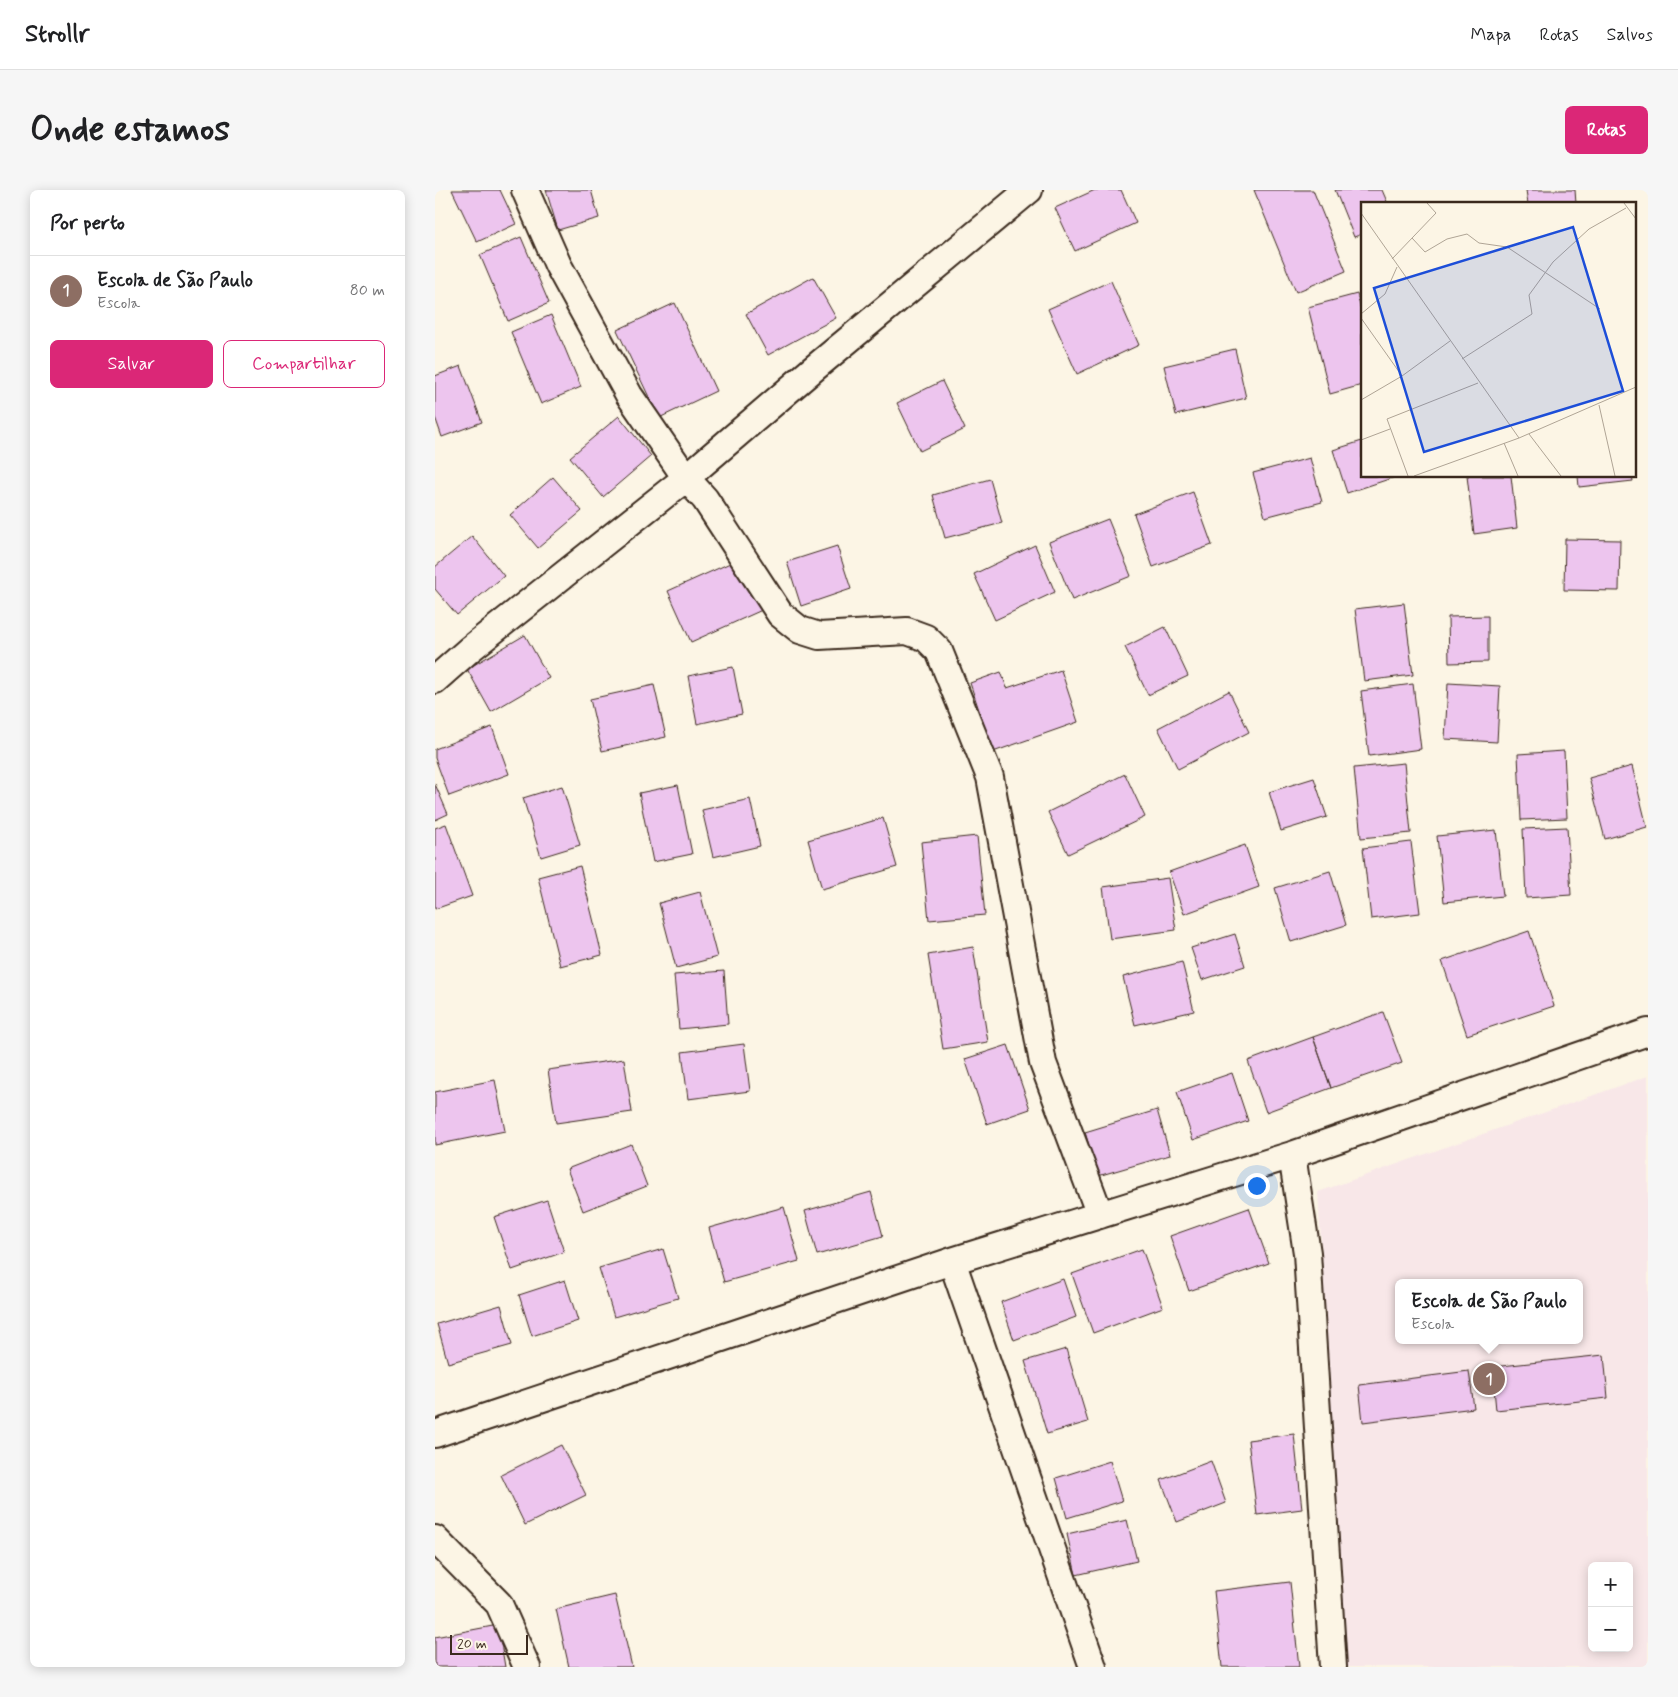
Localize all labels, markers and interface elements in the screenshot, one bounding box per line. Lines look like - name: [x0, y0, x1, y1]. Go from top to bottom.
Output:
- text: Strollr: [25, 19, 89, 50]
- text: Mapa: [1470, 23, 1511, 47]
- text: Rotas: [1539, 23, 1579, 47]
- text: Salvos: [1607, 23, 1653, 47]
- button: Rotas: [1565, 106, 1648, 154]
- text: Onde estamos: [30, 107, 230, 153]
- inset map: [1361, 202, 1635, 478]
- text: Por perto: [50, 209, 125, 237]
- text: Escola de São Paulo: [97, 268, 253, 293]
- text: 1: [62, 280, 70, 301]
- text: 80 m: [350, 280, 385, 301]
- text: Escola: [97, 293, 140, 314]
- button: Salvar: [50, 340, 213, 388]
- button: Compartilhar: [223, 340, 385, 388]
- your location: [1244, 1173, 1270, 1199]
- popup: [1395, 1279, 1583, 1344]
- text: Escola de São Paulo: [1411, 1289, 1567, 1314]
- text: Escola: [1411, 1314, 1454, 1335]
- pin: 1: [1473, 1360, 1505, 1398]
- map controls: [1588, 1562, 1633, 1652]
- button: +: [1588, 1562, 1633, 1607]
- button: −: [1588, 1607, 1633, 1652]
- scale bar: [450, 1632, 527, 1655]
- text: 20 m: [457, 1635, 487, 1653]

